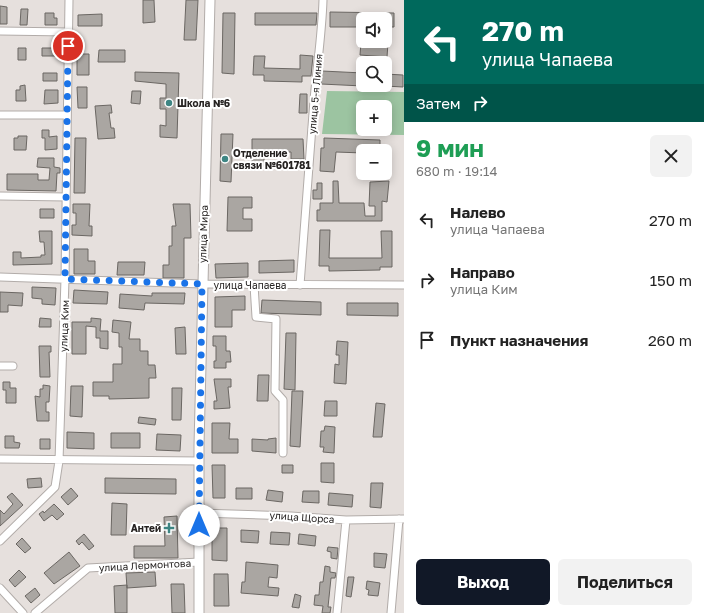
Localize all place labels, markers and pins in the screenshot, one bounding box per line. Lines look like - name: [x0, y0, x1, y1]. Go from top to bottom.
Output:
- pin: [51, 29, 85, 63]
- place label: Школа №6: [177, 97, 230, 109]
- marker: Школа №6: [164, 98, 174, 108]
- place label: Отделение связи №601781: [233, 147, 311, 171]
- marker: Отделение связи №601781: [220, 154, 230, 164]
- place label: Антей: [131, 522, 161, 534]
- marker: Антей: [164, 523, 174, 533]

